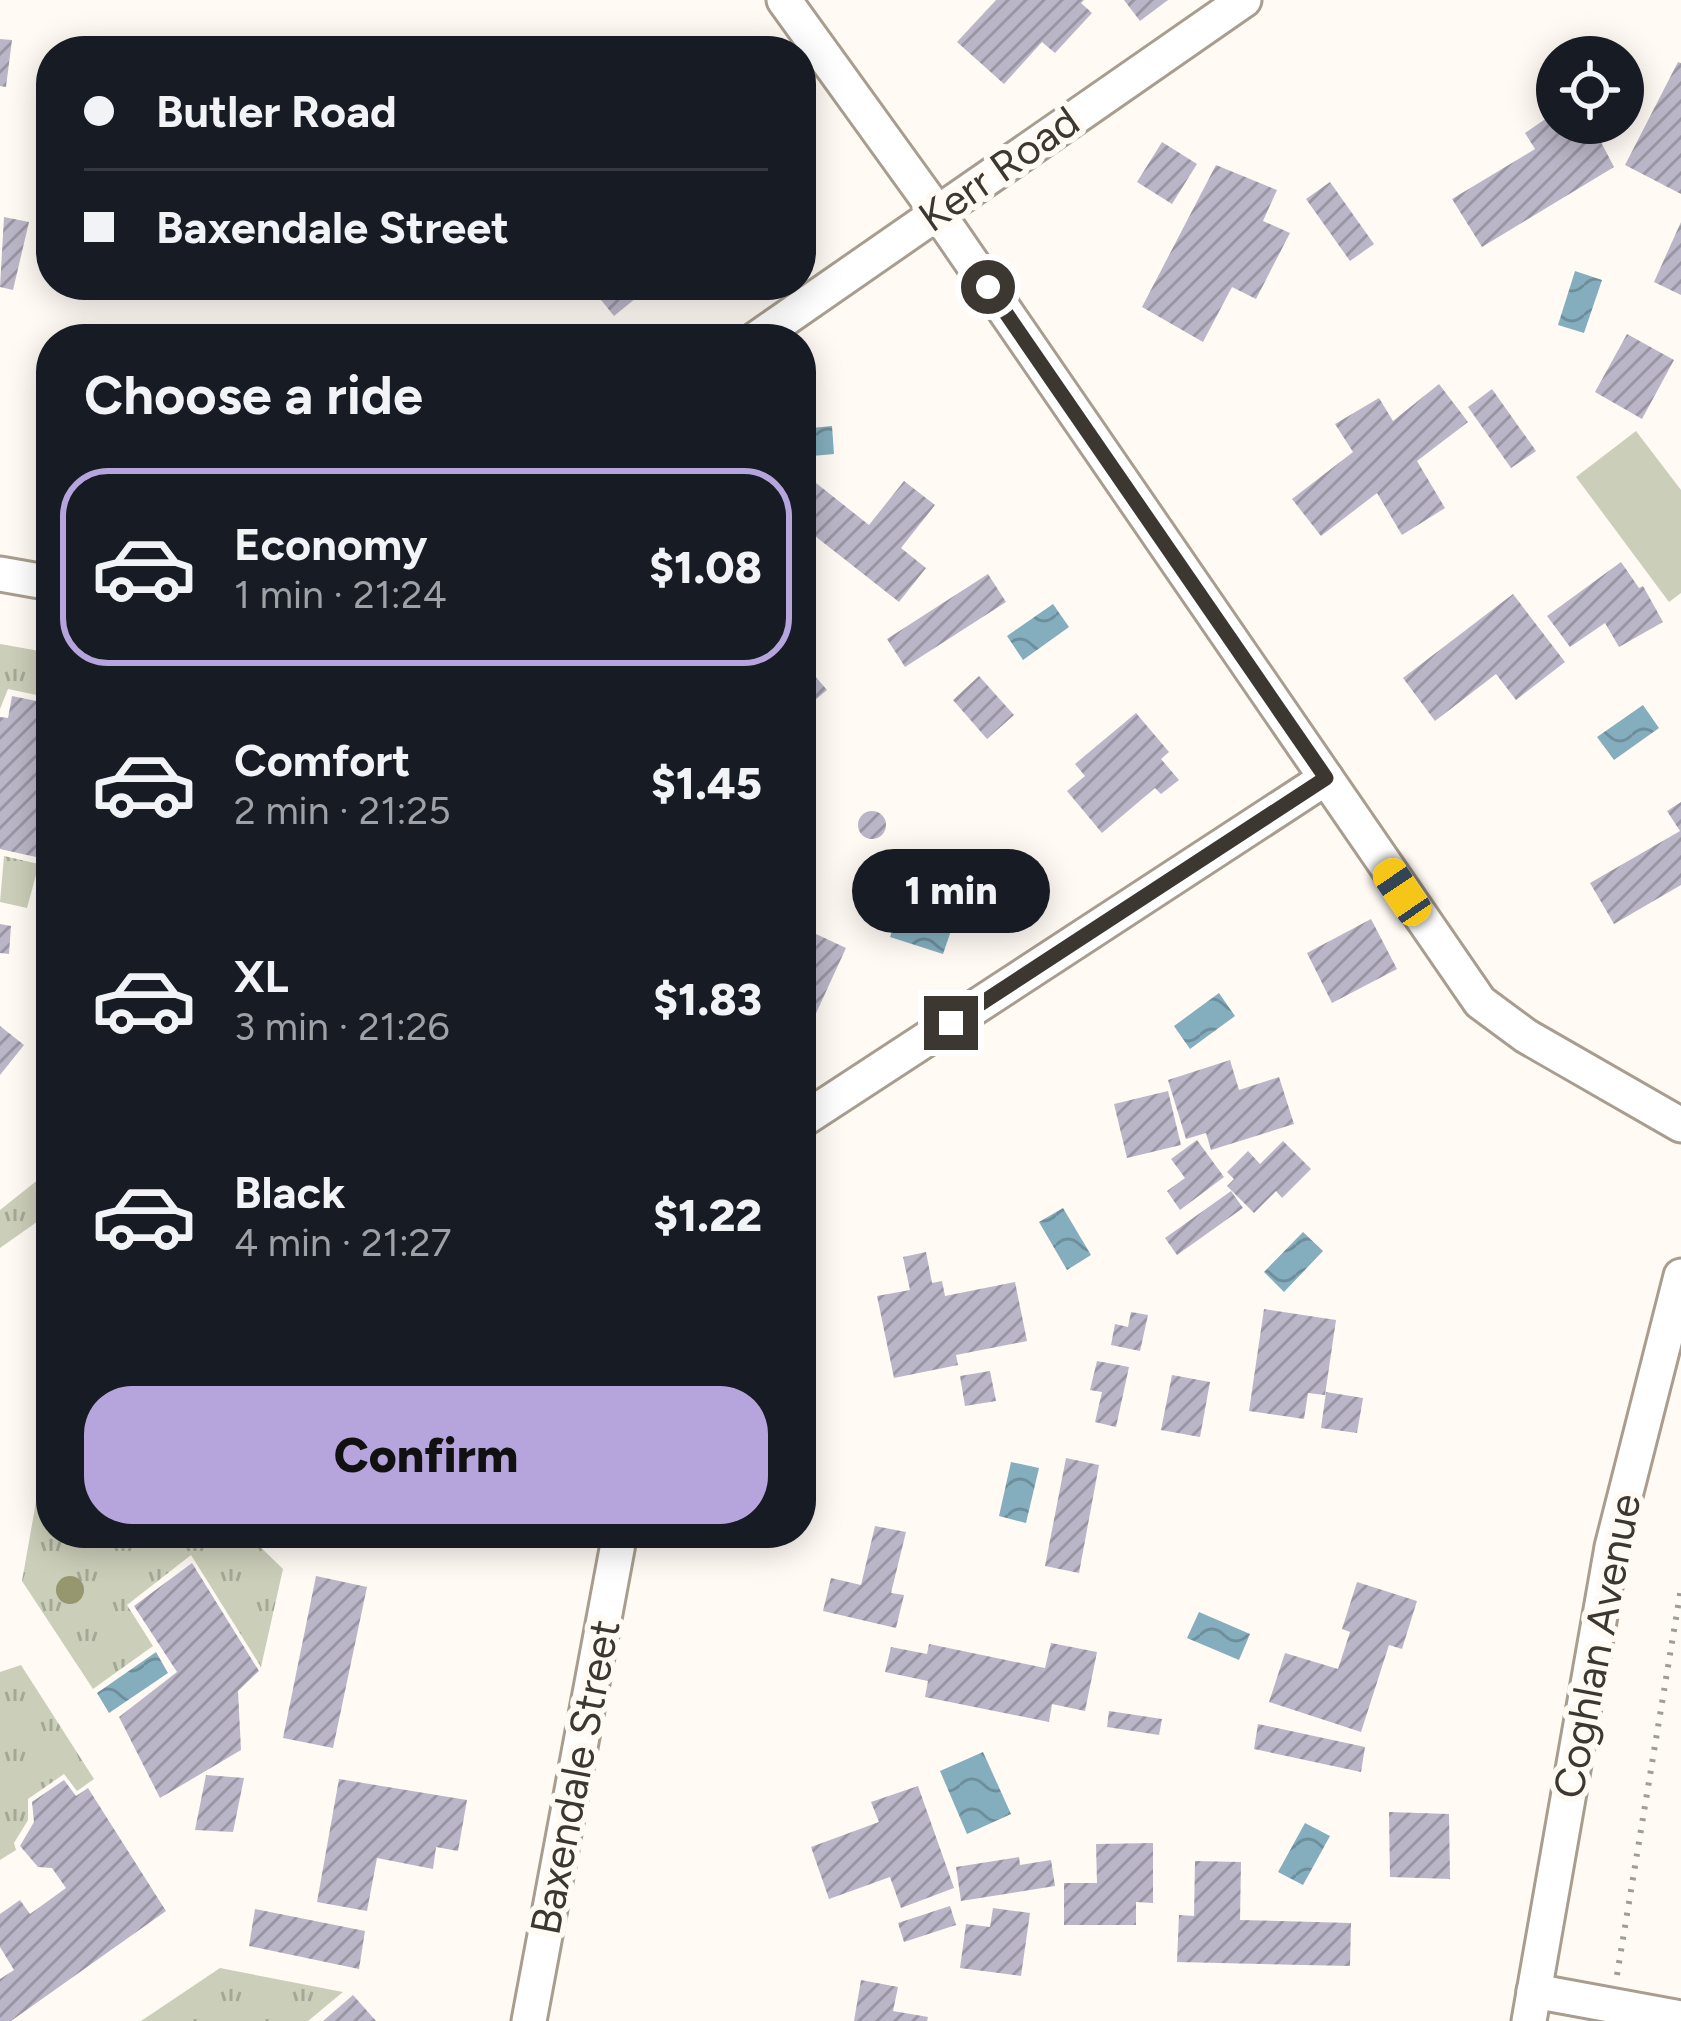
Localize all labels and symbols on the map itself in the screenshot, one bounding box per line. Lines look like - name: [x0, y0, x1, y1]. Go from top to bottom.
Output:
- street label: Kerr Road: [909, 95, 1089, 243]
- route start: [961, 260, 1015, 314]
- callout: 1 min: [852, 849, 1050, 933]
- car: [1367, 852, 1437, 932]
- route end: [924, 996, 978, 1050]
- street label: Coghlan Avenue: [1542, 1489, 1652, 1803]
- street label: Baxendale Street: [519, 1615, 631, 1939]

